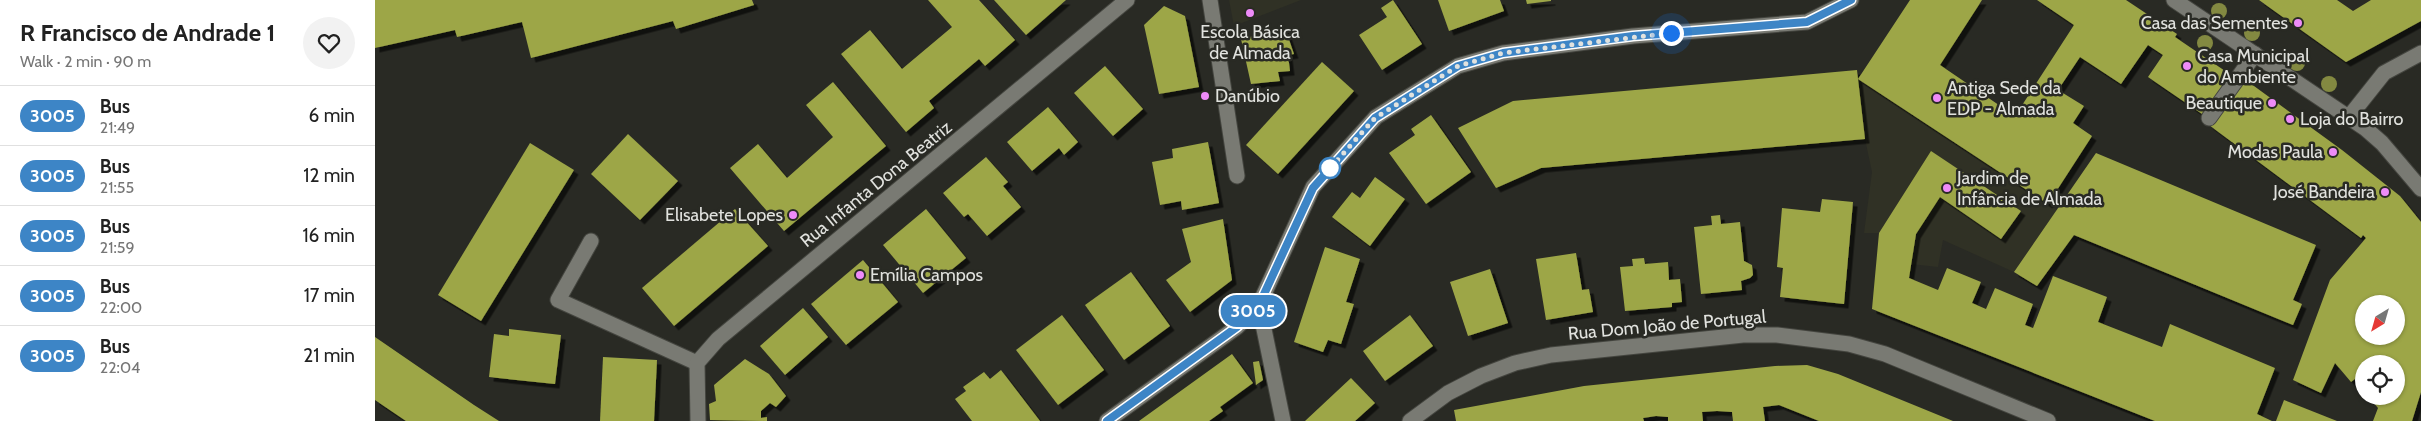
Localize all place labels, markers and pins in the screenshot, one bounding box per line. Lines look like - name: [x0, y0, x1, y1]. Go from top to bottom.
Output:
- marker: Escola Básica de Almada: [1244, 7, 1256, 19]
- place label: Casa das Sementes: [2141, 12, 2288, 34]
- marker: Casa das Sementes: [2292, 17, 2304, 29]
- place label: Escola Básica de Almada: [1200, 21, 1300, 64]
- place label: Casa Municipal do Ambiente: [2197, 45, 2310, 88]
- marker: Casa Municipal do Ambiente: [2181, 60, 2193, 72]
- place label: Antiga Sede da EDP - Almada: [1947, 77, 2062, 120]
- place label: Danúbio: [1215, 85, 1280, 107]
- marker: Danúbio: [1199, 90, 1211, 102]
- marker: Antiga Sede da EDP - Almada: [1931, 92, 1943, 104]
- place label: Beautique: [2185, 92, 2262, 114]
- marker: Beautique: [2266, 97, 2278, 109]
- place label: Loja do Bairro: [2300, 108, 2404, 130]
- marker: Loja do Bairro: [2284, 113, 2296, 125]
- place label: Modas Paula: [2228, 141, 2323, 163]
- marker: Modas Paula: [2327, 146, 2339, 158]
- unlabelled marker: [1319, 157, 1341, 179]
- place label: Jardim de Infância de Almada: [1956, 167, 2103, 210]
- place label: José Bandeira: [2272, 181, 2375, 203]
- marker: Jardim de Infância de Almada: [1941, 182, 1953, 194]
- marker: José Bandeira: [2379, 186, 2391, 198]
- place label: Elisabete Lopes: [665, 204, 783, 226]
- marker: Elisabete Lopes: [787, 209, 799, 221]
- place label: Emília Campos: [870, 264, 983, 286]
- marker: Emília Campos: [854, 269, 866, 281]

